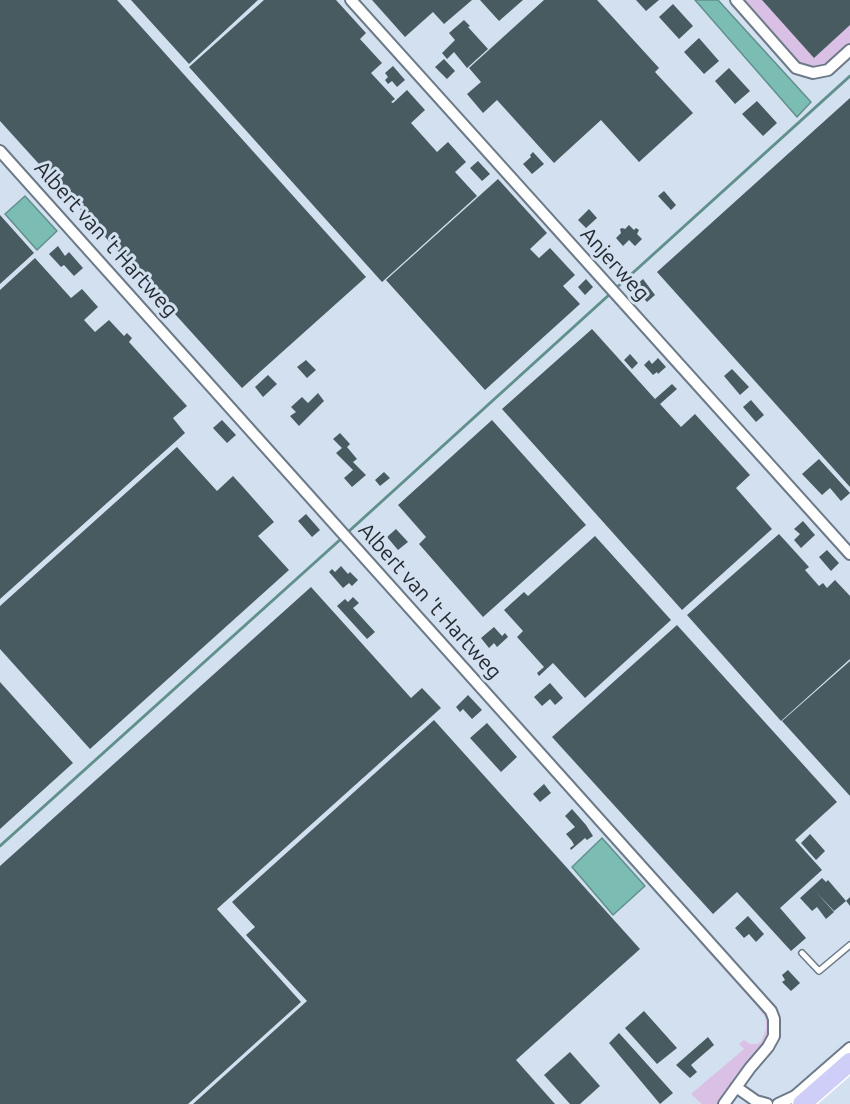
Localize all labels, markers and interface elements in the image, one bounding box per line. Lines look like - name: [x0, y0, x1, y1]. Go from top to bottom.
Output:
- street label: Albert van 't Hartweg: [29, 156, 183, 322]
- street label: Anjerweg: [575, 222, 655, 306]
- street label: Albert van 't Hartweg: [353, 518, 507, 684]

